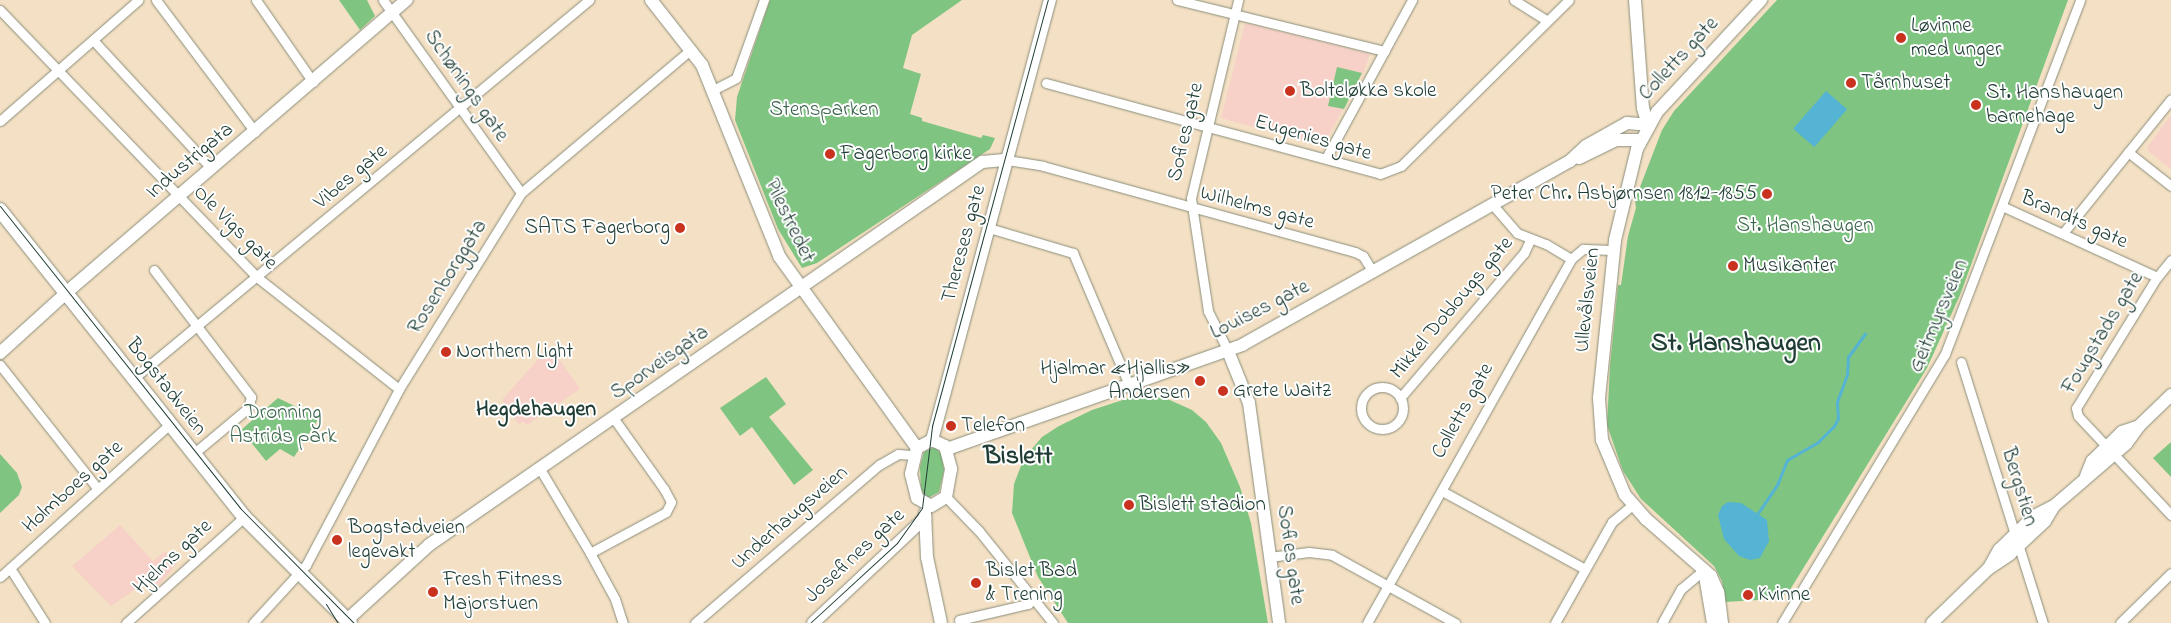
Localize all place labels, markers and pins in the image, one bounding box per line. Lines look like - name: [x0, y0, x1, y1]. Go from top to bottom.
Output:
- place label: Løvinne med unger: [1911, 13, 2001, 63]
- marker: Løvinne med unger: [1895, 32, 1907, 44]
- place label: Tårnhuset: [1861, 70, 1950, 96]
- marker: Tårnhuset: [1845, 77, 1857, 89]
- place label: Bolteløkka skole: [1300, 78, 1436, 104]
- place label: St. Hanshaugen barnehage: [1986, 80, 2123, 130]
- marker: Bolteløkka skole: [1284, 85, 1296, 97]
- marker: St. Hanshaugen barnehage: [1970, 99, 1982, 111]
- place label: Fagerborg kirke: [840, 141, 972, 167]
- marker: Fagerborg kirke: [824, 148, 836, 160]
- place label: Peter Chr. Asbjørnsen 1812-1855: [1491, 181, 1757, 207]
- marker: Peter Chr. Asbjørnsen 1812-1855: [1761, 188, 1773, 200]
- place label: SATS Fagerborg: [525, 215, 670, 241]
- marker: SATS Fagerborg: [674, 222, 686, 234]
- place label: Musikanter: [1743, 253, 1836, 279]
- marker: Musikanter: [1727, 260, 1739, 272]
- place label: Northern Light: [456, 339, 573, 365]
- marker: Northern Light: [440, 346, 452, 358]
- place label: Hjalmar «Hjallis» Andersen: [1040, 356, 1190, 406]
- marker: Hjalmar «Hjallis» Andersen: [1194, 375, 1206, 387]
- place label: Grete Waitz: [1233, 378, 1331, 404]
- marker: Grete Waitz: [1217, 385, 1229, 397]
- place label: Telefon: [961, 413, 1025, 439]
- marker: Telefon: [945, 420, 957, 432]
- place label: Bislett stadion: [1139, 492, 1266, 518]
- marker: Bislett stadion: [1123, 499, 1135, 511]
- place label: Bogstadveien legevakt: [348, 515, 465, 565]
- marker: Bogstadveien legevakt: [330, 533, 344, 547]
- place label: Bislet Bad & Trening: [986, 558, 1077, 608]
- place label: Fresh Fitness Majorstuen: [443, 567, 562, 617]
- marker: Bislet Bad & Trening: [970, 577, 982, 589]
- place label: Kvinne: [1758, 582, 1810, 608]
- marker: Fresh Fitness Majorstuen: [427, 586, 439, 598]
- marker: Kvinne: [1742, 589, 1754, 601]

